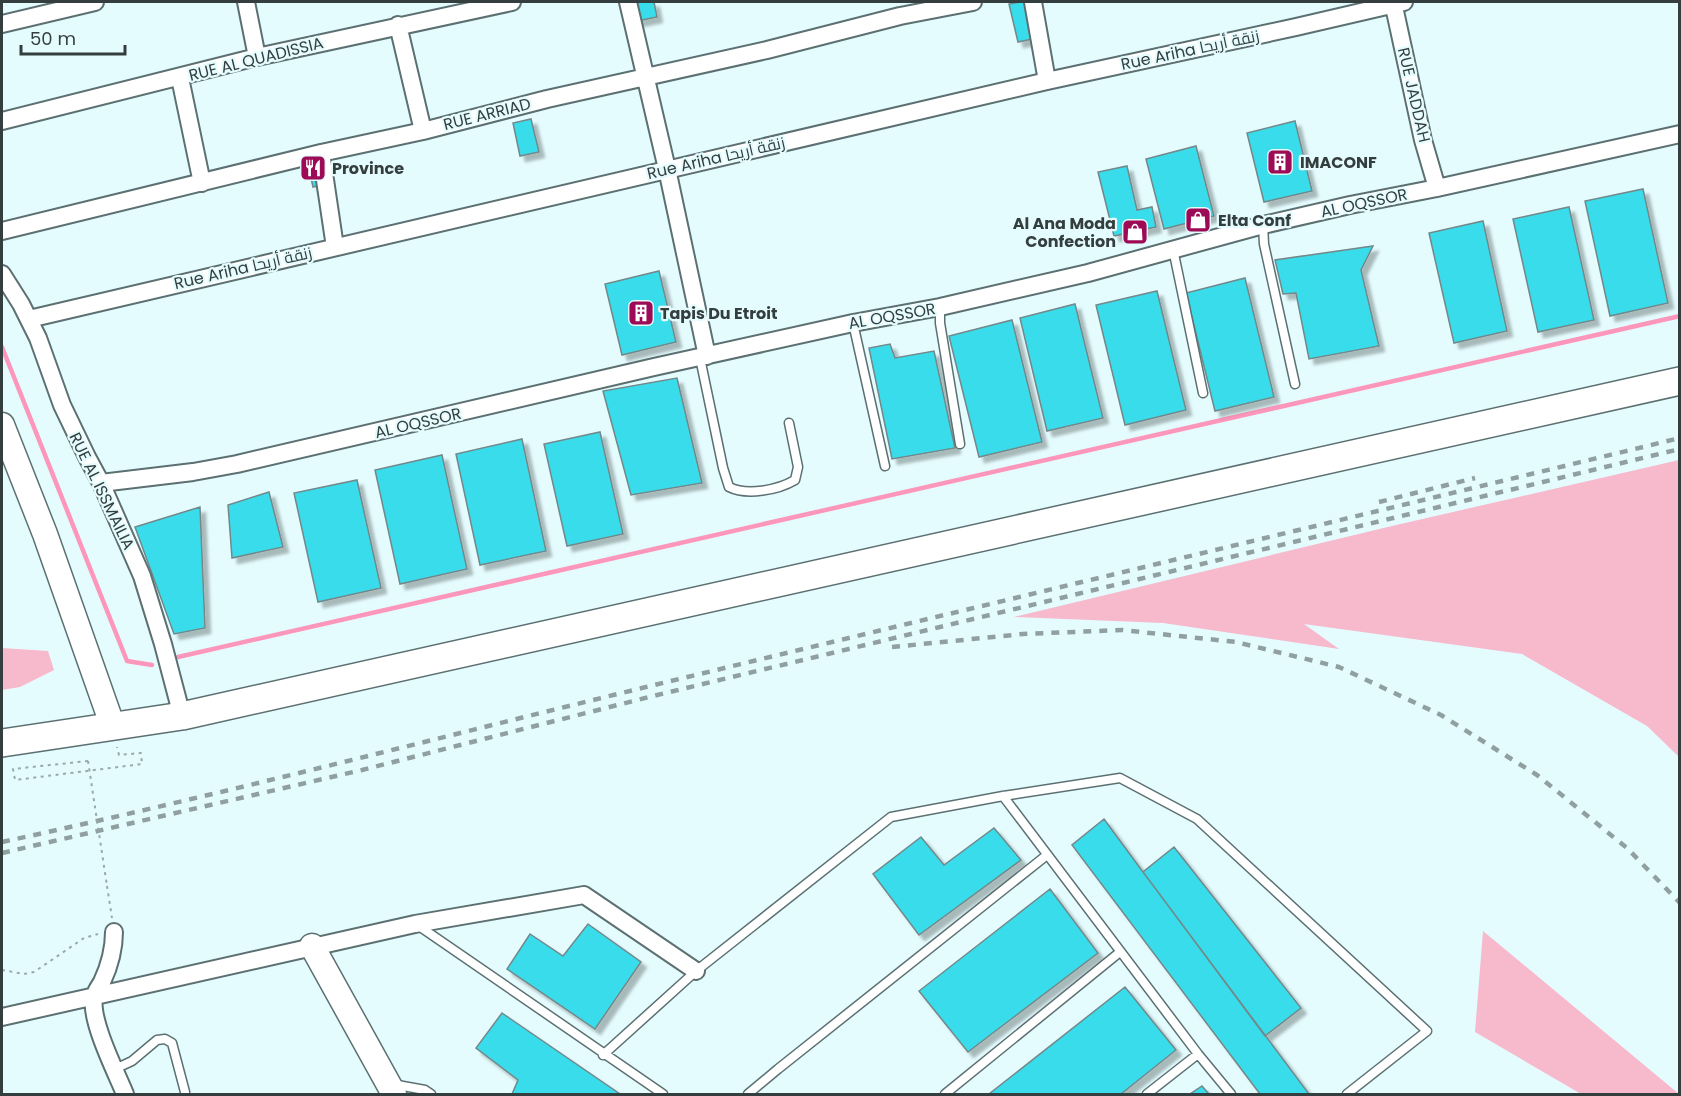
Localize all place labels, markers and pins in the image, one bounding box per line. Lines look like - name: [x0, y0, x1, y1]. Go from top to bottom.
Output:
- building icon: IMACONF: [1265, 147, 1295, 177]
- place label: IMACONF: [1300, 151, 1377, 174]
- restaurant icon: Province: [298, 153, 328, 183]
- place label: Province: [332, 157, 404, 180]
- shop icon: Elta Conf: [1183, 205, 1213, 235]
- place label: Elta Conf: [1218, 209, 1291, 232]
- place label: Al Ana Moda Confection: [1013, 212, 1116, 253]
- shop icon: Al Ana Moda Confection: [1120, 217, 1150, 247]
- building icon: Tapis Du Etroit: [626, 298, 656, 328]
- place label: Tapis Du Etroit: [660, 302, 777, 325]

